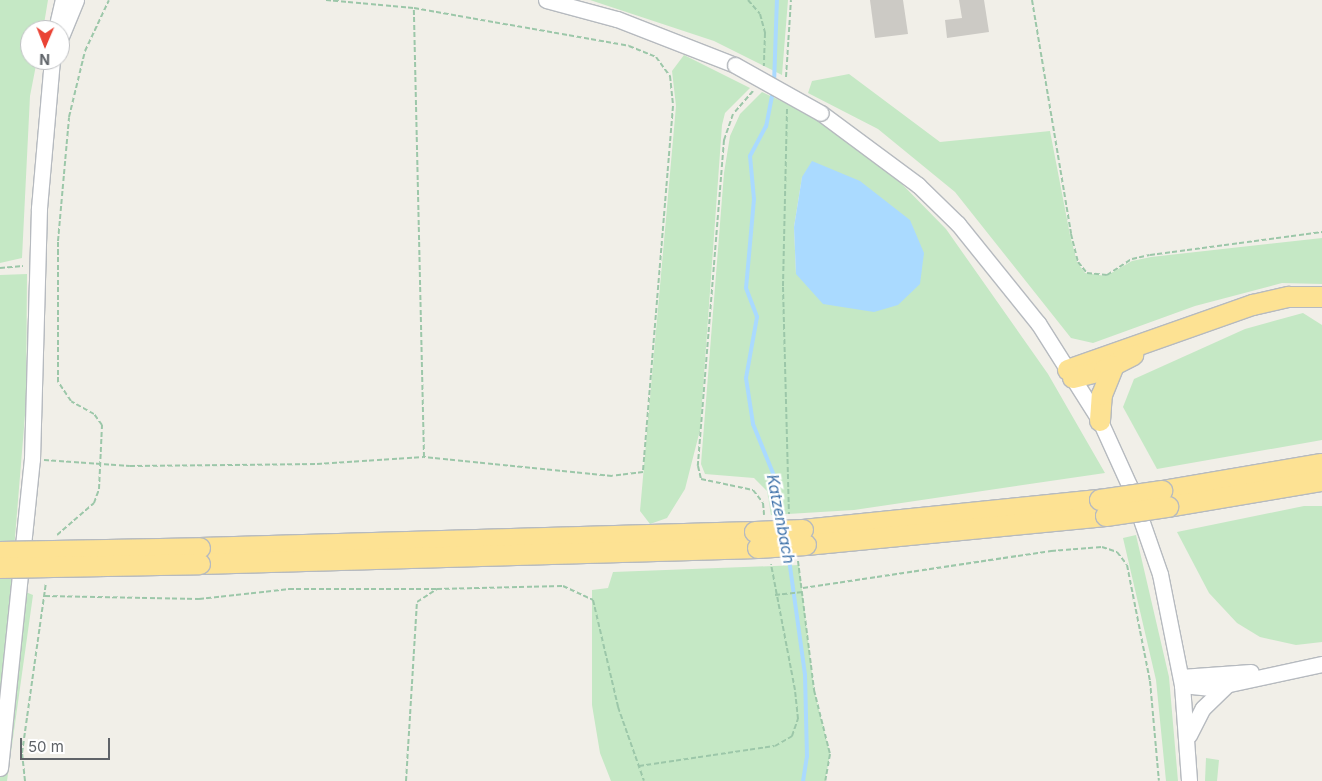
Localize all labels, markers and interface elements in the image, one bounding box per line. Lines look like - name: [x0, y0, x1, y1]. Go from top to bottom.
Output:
- north arrow: [20, 20, 70, 70]
- text: N: [39, 51, 50, 68]
- water label: Katzenbach: [763, 473, 799, 565]
- scale bar: [22, 728, 112, 760]
- text: 50 m: [28, 737, 64, 756]

